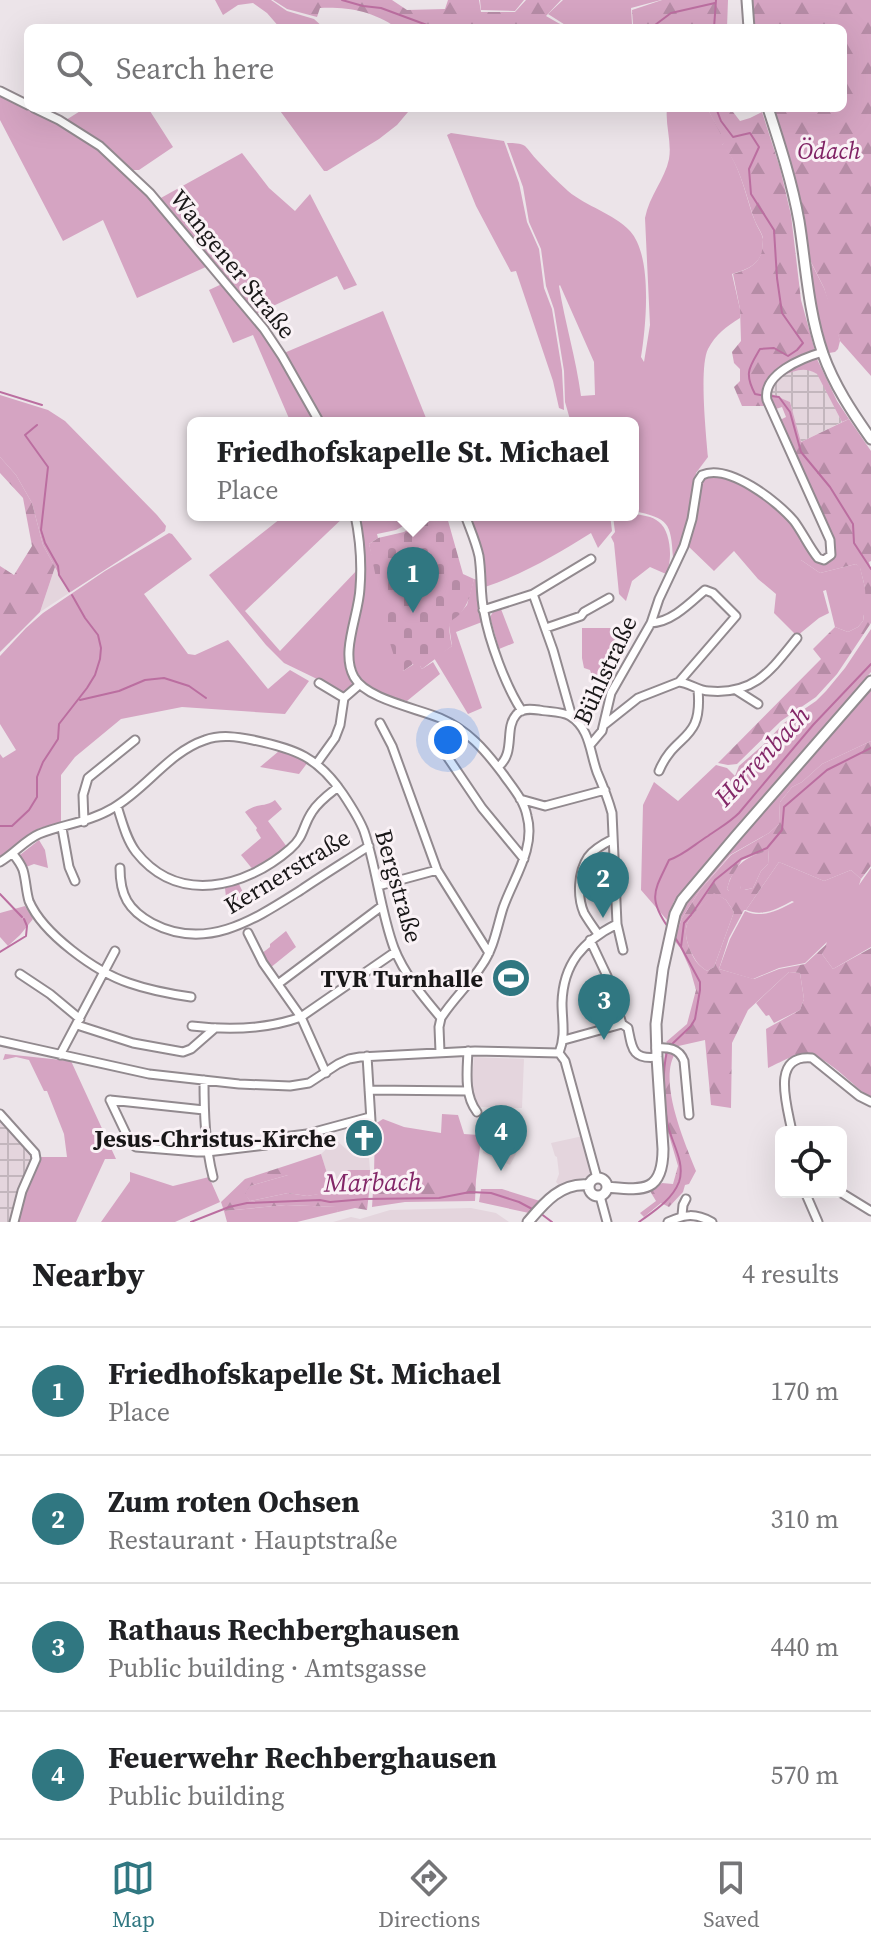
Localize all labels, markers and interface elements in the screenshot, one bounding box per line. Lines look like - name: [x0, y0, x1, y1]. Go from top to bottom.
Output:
- search box: [24, 24, 847, 112]
- icon: search: [52, 46, 96, 90]
- text: Search here: [116, 48, 274, 89]
- park label: Ödach: [797, 134, 861, 167]
- street label: Wangener Straße: [162, 182, 304, 346]
- popup: [187, 417, 639, 521]
- text: Friedhofskapelle St. Michael: [216, 431, 610, 472]
- text: Place: [216, 472, 278, 508]
- pin: 1: [387, 547, 439, 613]
- street label: Bühlstraße: [565, 610, 645, 730]
- water label: Herrenbach: [705, 698, 818, 815]
- your location: [428, 720, 468, 760]
- street label: Kernerstraße: [218, 820, 356, 922]
- street label: Bergstraße: [367, 825, 431, 947]
- pin: 2: [577, 852, 629, 918]
- sports icon: TVR Turnhalle: [490, 957, 532, 999]
- place label: TVR Turnhalle: [321, 962, 483, 995]
- pin: 3: [578, 974, 630, 1040]
- pin: 4: [475, 1105, 527, 1171]
- church icon: Jesus-Christus-Kirche: [343, 1117, 385, 1159]
- place label: Jesus-Christus-Kirche: [92, 1122, 336, 1155]
- map controls: [775, 1126, 847, 1198]
- button: locate: [775, 1126, 847, 1198]
- water label: Marbach: [323, 1163, 422, 1201]
- text: Nearby: [32, 1251, 145, 1297]
- text: 4 results: [742, 1256, 839, 1292]
- text: Friedhofskapelle St. Michael: [108, 1353, 501, 1394]
- text: 1: [51, 1373, 65, 1409]
- text: 170 m: [771, 1373, 839, 1409]
- text: Place: [108, 1394, 170, 1430]
- text: Zum roten Ochsen: [108, 1481, 360, 1522]
- text: 2: [51, 1501, 65, 1537]
- text: 310 m: [771, 1501, 839, 1537]
- text: Restaurant · Hauptstraße: [108, 1522, 398, 1558]
- text: Rathaus Rechberghausen: [108, 1609, 460, 1650]
- text: 3: [51, 1629, 65, 1665]
- text: 440 m: [771, 1629, 839, 1665]
- text: Public building · Amtsgasse: [108, 1650, 427, 1686]
- text: Feuerwehr Rechberghausen: [108, 1737, 497, 1778]
- text: 4: [51, 1757, 65, 1793]
- text: 570 m: [771, 1757, 839, 1793]
- text: Public building: [108, 1778, 285, 1814]
- tab: Map: [111, 1856, 155, 1934]
- tab: Directions: [378, 1856, 480, 1934]
- tab: Saved: [703, 1856, 760, 1934]

